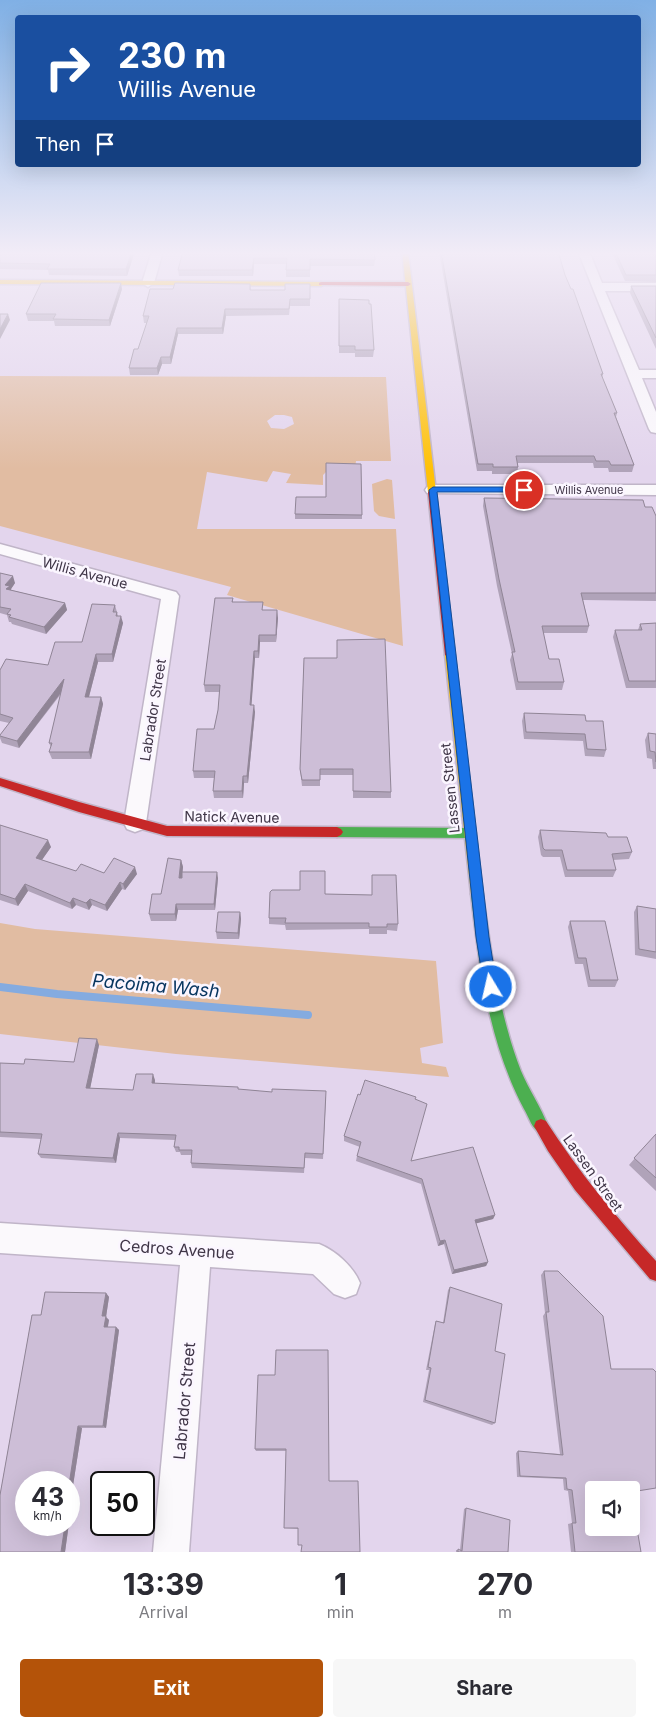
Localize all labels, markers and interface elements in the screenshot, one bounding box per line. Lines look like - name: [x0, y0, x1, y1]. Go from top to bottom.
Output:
- text: 230 m: [118, 34, 226, 76]
- icon: right: [35, 35, 100, 100]
- text: Willis Avenue: [118, 76, 256, 102]
- icon: arrive: [91, 130, 119, 158]
- text: Then: [35, 133, 81, 156]
- pin: [503, 469, 545, 511]
- icon: arrive: [510, 476, 538, 504]
- street label: Willis Avenue: [554, 483, 624, 497]
- street label: Willis Avenue: [40, 553, 130, 592]
- street label: Labrador Street: [136, 657, 169, 762]
- street label: Lassen Street: [436, 742, 463, 834]
- street label: Natick Avenue: [184, 807, 280, 826]
- position arrow: [464, 960, 516, 1012]
- water label: Pacoima Wash: [91, 969, 221, 1002]
- street label: Lassen Street: [560, 1131, 627, 1215]
- street label: Cedros Avenue: [119, 1235, 235, 1263]
- street label: Labrador Street: [169, 1341, 199, 1461]
- speed limit sign: 50: [90, 1471, 155, 1536]
- map controls: [585, 1481, 640, 1536]
- button: sound: [585, 1481, 640, 1536]
- text: 43: [31, 1482, 64, 1512]
- text: km/h: [33, 1508, 62, 1523]
- text: 13:39: [123, 1566, 204, 1602]
- text: 1: [334, 1566, 347, 1602]
- text: 270: [477, 1566, 533, 1602]
- text: Arrival: [139, 1602, 188, 1622]
- text: min: [327, 1602, 354, 1622]
- text: m: [498, 1602, 512, 1622]
- button: Exit: [20, 1659, 323, 1717]
- button: Share: [333, 1659, 636, 1717]

